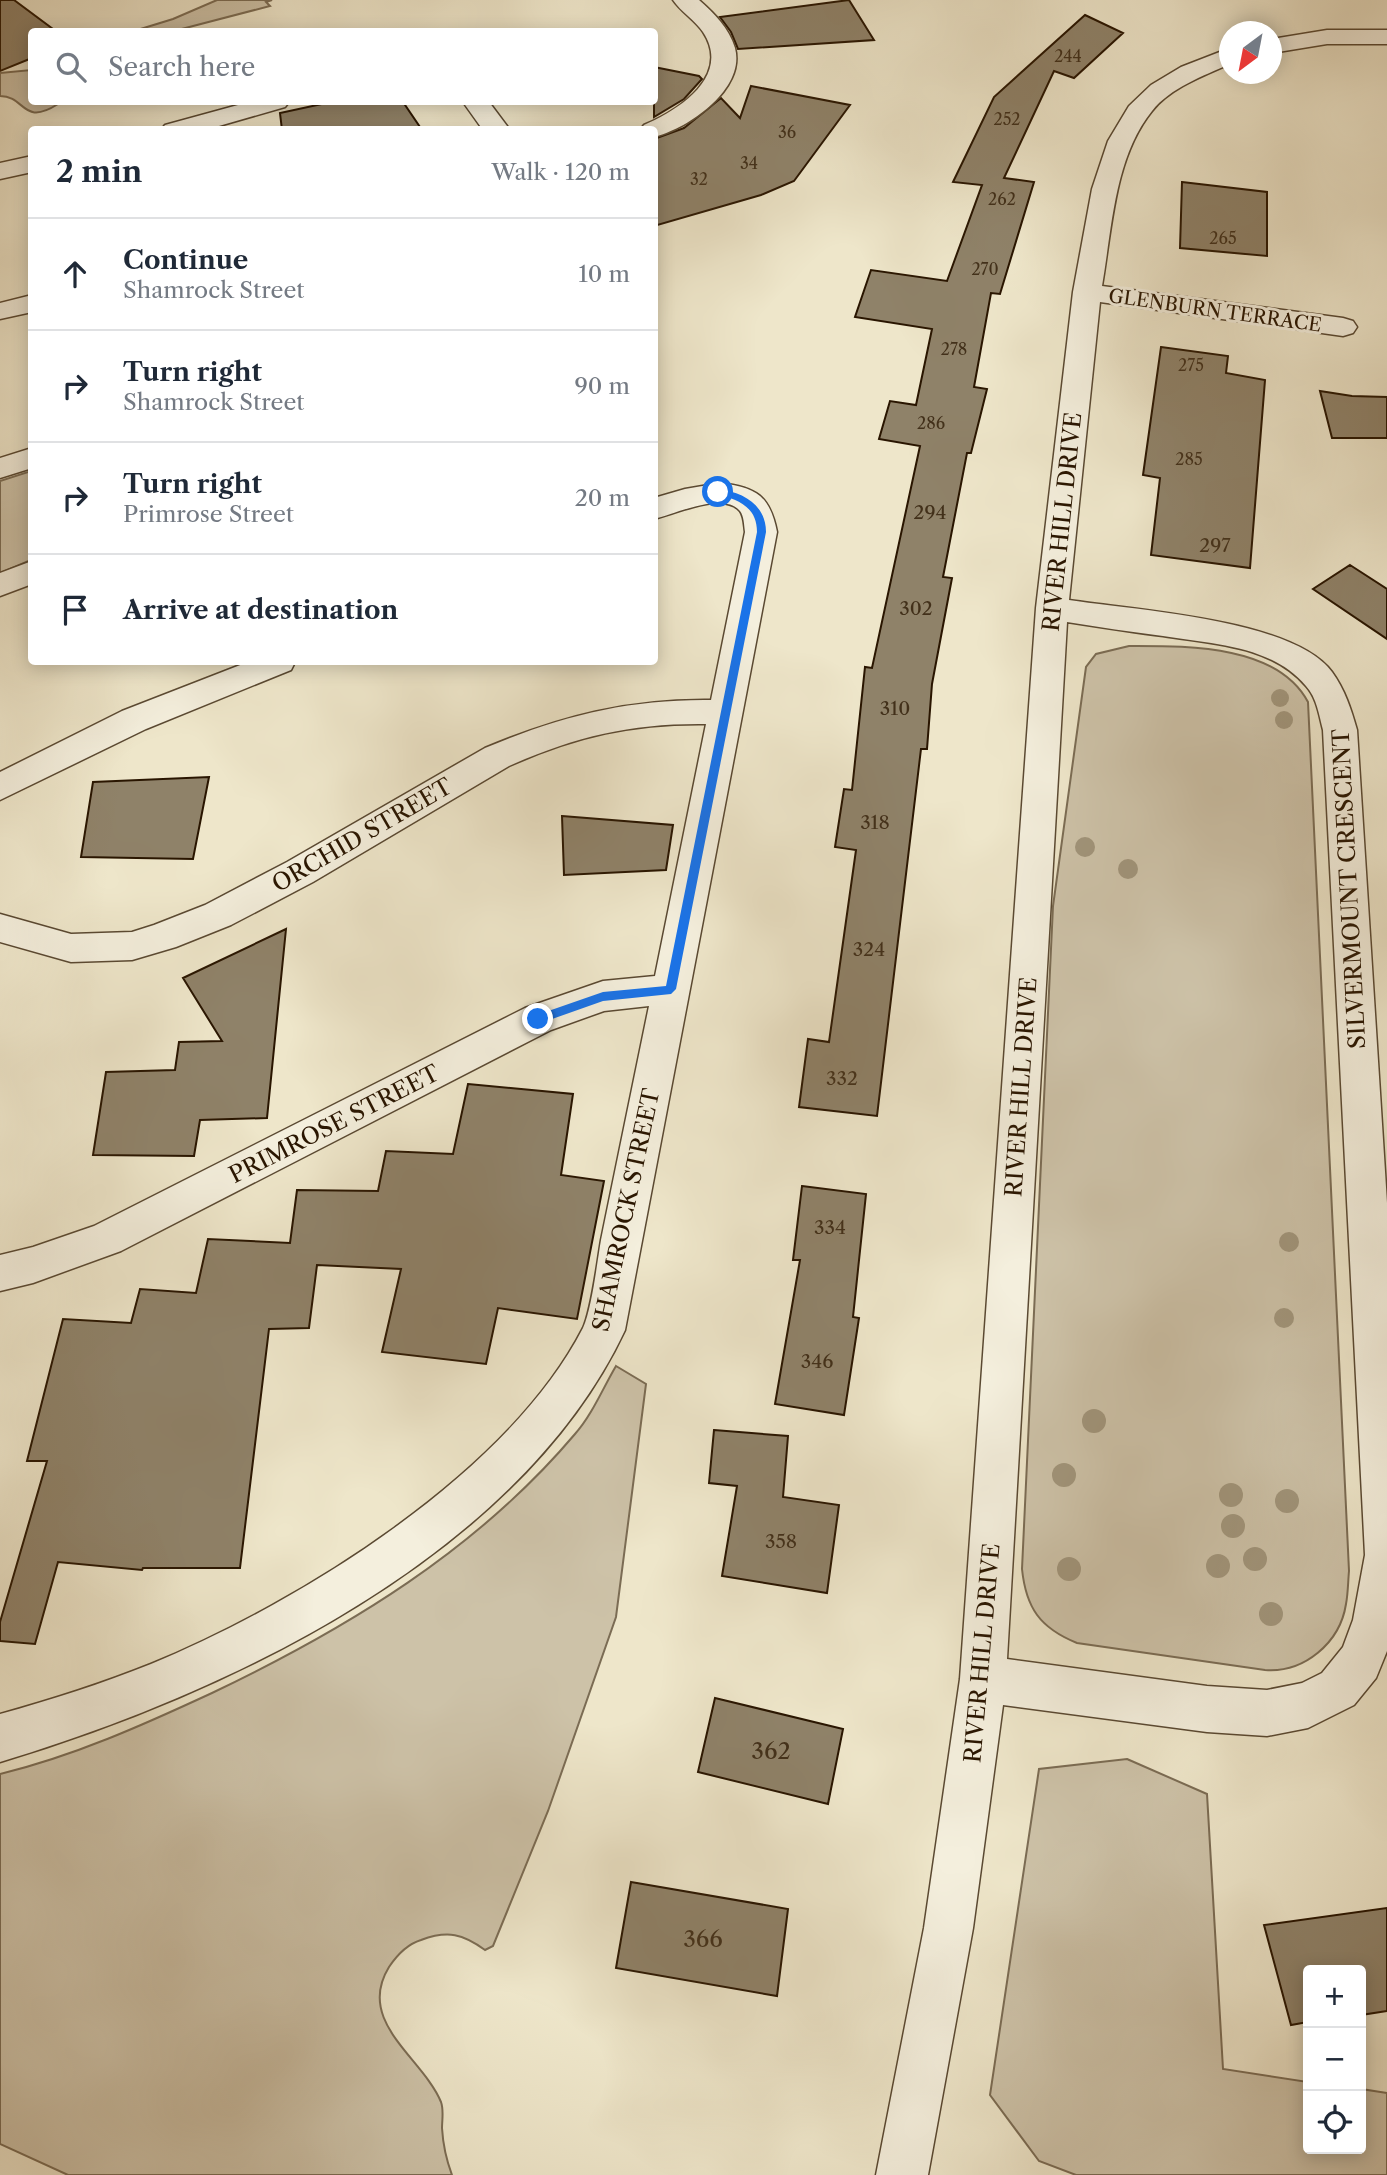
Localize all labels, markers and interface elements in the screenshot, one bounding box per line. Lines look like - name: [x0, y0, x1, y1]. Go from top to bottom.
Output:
- north arrow: [1219, 21, 1282, 84]
- search box: [28, 28, 658, 105]
- house number: 244: [1054, 46, 1082, 66]
- icon: search: [52, 48, 90, 86]
- text: Search here: [108, 51, 255, 83]
- house number: 252: [993, 109, 1021, 129]
- house number: 36: [778, 122, 796, 142]
- text: 2 min: [56, 153, 142, 190]
- house number: 34: [740, 153, 758, 173]
- text: Walk · 120 m: [491, 158, 630, 186]
- house number: 32: [690, 169, 708, 189]
- house number: 262: [988, 189, 1016, 209]
- house number: 265: [1209, 228, 1237, 248]
- text: Continue: [123, 244, 248, 276]
- icon: ahead: [56, 255, 94, 293]
- house number: 270: [971, 259, 999, 279]
- text: 10 m: [578, 260, 630, 288]
- text: Shamrock Street: [123, 276, 304, 304]
- street label: GLENBURN TERRACE: [1107, 284, 1323, 337]
- house number: 278: [941, 339, 967, 359]
- house number: 275: [1178, 355, 1204, 375]
- text: Turn right: [123, 356, 262, 388]
- icon: right: [56, 367, 94, 405]
- text: 90 m: [574, 372, 630, 400]
- text: Shamrock Street: [123, 388, 304, 416]
- street label: RIVER HILL DRIVE: [1037, 411, 1087, 633]
- house number: 286: [917, 413, 945, 433]
- house number: 285: [1175, 449, 1203, 469]
- text: Turn right: [123, 468, 262, 500]
- route start: [702, 476, 733, 507]
- icon: right: [56, 479, 94, 517]
- text: 20 m: [575, 484, 630, 512]
- text: Primrose Street: [123, 500, 294, 528]
- house number: 294: [913, 501, 947, 524]
- house number: 297: [1199, 534, 1231, 557]
- icon: arrive: [56, 591, 94, 629]
- text: Arrive at destination: [123, 594, 398, 626]
- house number: 302: [899, 597, 933, 620]
- house number: 310: [880, 697, 910, 720]
- street label: SILVERMOUNT CRESCENT: [1327, 728, 1371, 1050]
- street label: ORCHID STREET: [267, 772, 458, 898]
- house number: 318: [860, 811, 890, 834]
- house number: 324: [853, 938, 885, 961]
- street label: RIVER HILL DRIVE: [999, 976, 1043, 1198]
- route end: [522, 1003, 553, 1034]
- street label: PRIMROSE STREET: [224, 1059, 444, 1189]
- house number: 332: [826, 1067, 858, 1090]
- street label: SHAMROCK STREET: [587, 1085, 666, 1334]
- house number: 334: [814, 1216, 846, 1239]
- house number: 346: [801, 1350, 833, 1373]
- house number: 358: [765, 1530, 797, 1553]
- street label: RIVER HILL DRIVE: [958, 1542, 1006, 1764]
- house number: 362: [751, 1737, 791, 1765]
- house number: 366: [683, 1925, 723, 1953]
- map controls: [1303, 1965, 1366, 2154]
- button: +: [1303, 1965, 1366, 2028]
- button: −: [1303, 2028, 1366, 2091]
- button: locate: [1303, 2091, 1366, 2154]

